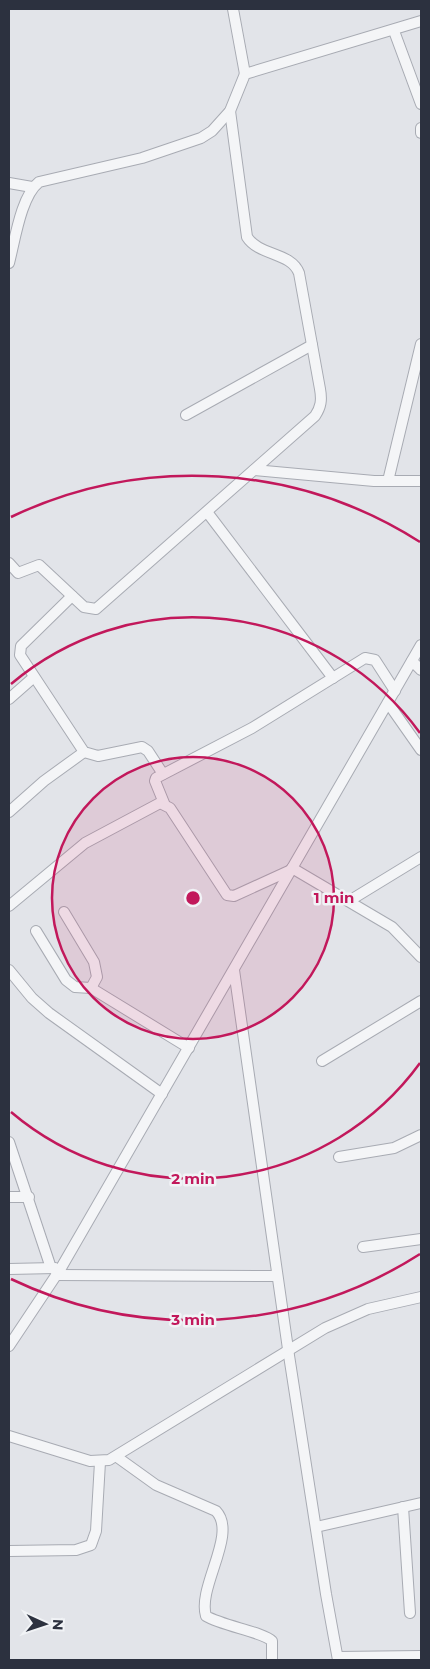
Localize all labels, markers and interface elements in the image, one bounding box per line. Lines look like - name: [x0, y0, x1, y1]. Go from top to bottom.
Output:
- text: 1 min: [314, 888, 354, 907]
- centre of rings: [184, 889, 202, 907]
- text: 2 min: [171, 1169, 215, 1188]
- text: 3 min: [170, 1310, 215, 1329]
- north arrow: [20, 1599, 70, 1649]
- text: N: [49, 1619, 67, 1631]

